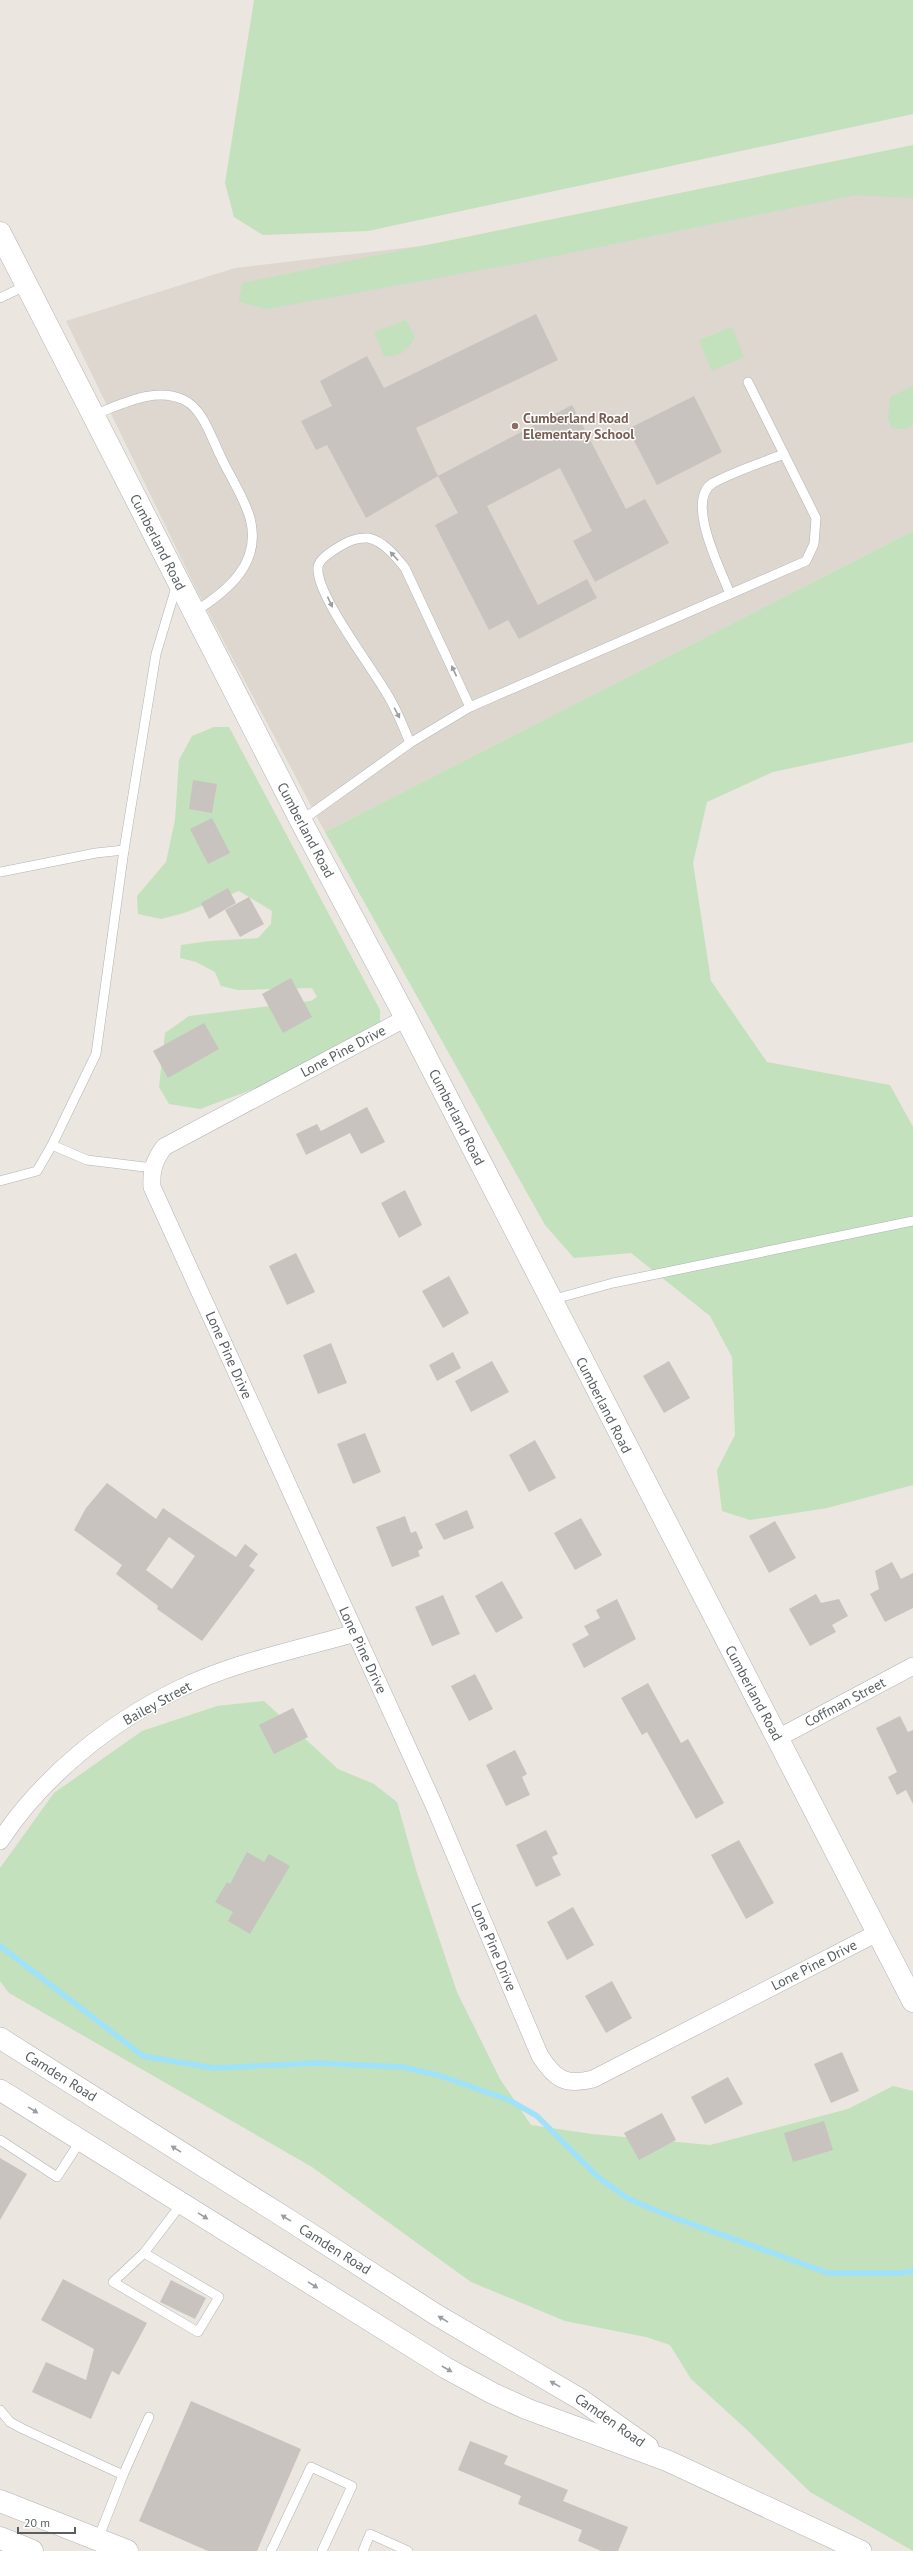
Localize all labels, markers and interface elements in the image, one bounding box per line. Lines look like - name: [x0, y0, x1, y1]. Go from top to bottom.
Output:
- place label: Cumberland Road Elementary School: [523, 409, 635, 443]
- marker: Cumberland Road Elementary School: [510, 421, 520, 431]
- street label: Cumberland Road: [126, 491, 190, 593]
- one-way arrow: [390, 551, 399, 561]
- one-way arrow: [327, 596, 333, 607]
- one-way arrow: [451, 665, 457, 677]
- one-way arrow: [394, 707, 401, 718]
- street label: Cumberland Road: [273, 779, 339, 881]
- street label: Lone Pine Drive: [297, 1021, 389, 1081]
- street label: Cumberland Road: [425, 1066, 489, 1168]
- street label: Lone Pine Drive: [202, 1308, 256, 1402]
- street label: Cumberland Road: [572, 1354, 636, 1456]
- street label: Lone Pine Drive: [335, 1604, 391, 1696]
- street label: Cumberland Road: [721, 1642, 787, 1744]
- street label: Coffman Street: [801, 1673, 889, 1731]
- street label: Bailey Street: [120, 1677, 195, 1729]
- street label: Lone Pine Drive: [467, 1900, 521, 1994]
- street label: Lone Pine Drive: [768, 1936, 860, 1994]
- street label: Camden Road: [22, 2047, 100, 2105]
- one-way arrow: [27, 2107, 39, 2114]
- one-way arrow: [170, 2145, 182, 2152]
- one-way arrow: [198, 2212, 208, 2220]
- one-way arrow: [281, 2214, 291, 2222]
- street label: Camden Road: [296, 2220, 374, 2278]
- one-way arrow: [307, 2282, 319, 2289]
- one-way arrow: [437, 2315, 449, 2322]
- one-way arrow: [441, 2365, 453, 2372]
- one-way arrow: [549, 2381, 561, 2388]
- street label: Camden Road: [571, 2389, 649, 2451]
- scale bar: [18, 2509, 75, 2535]
- text: 20 m: [24, 2515, 50, 2530]

